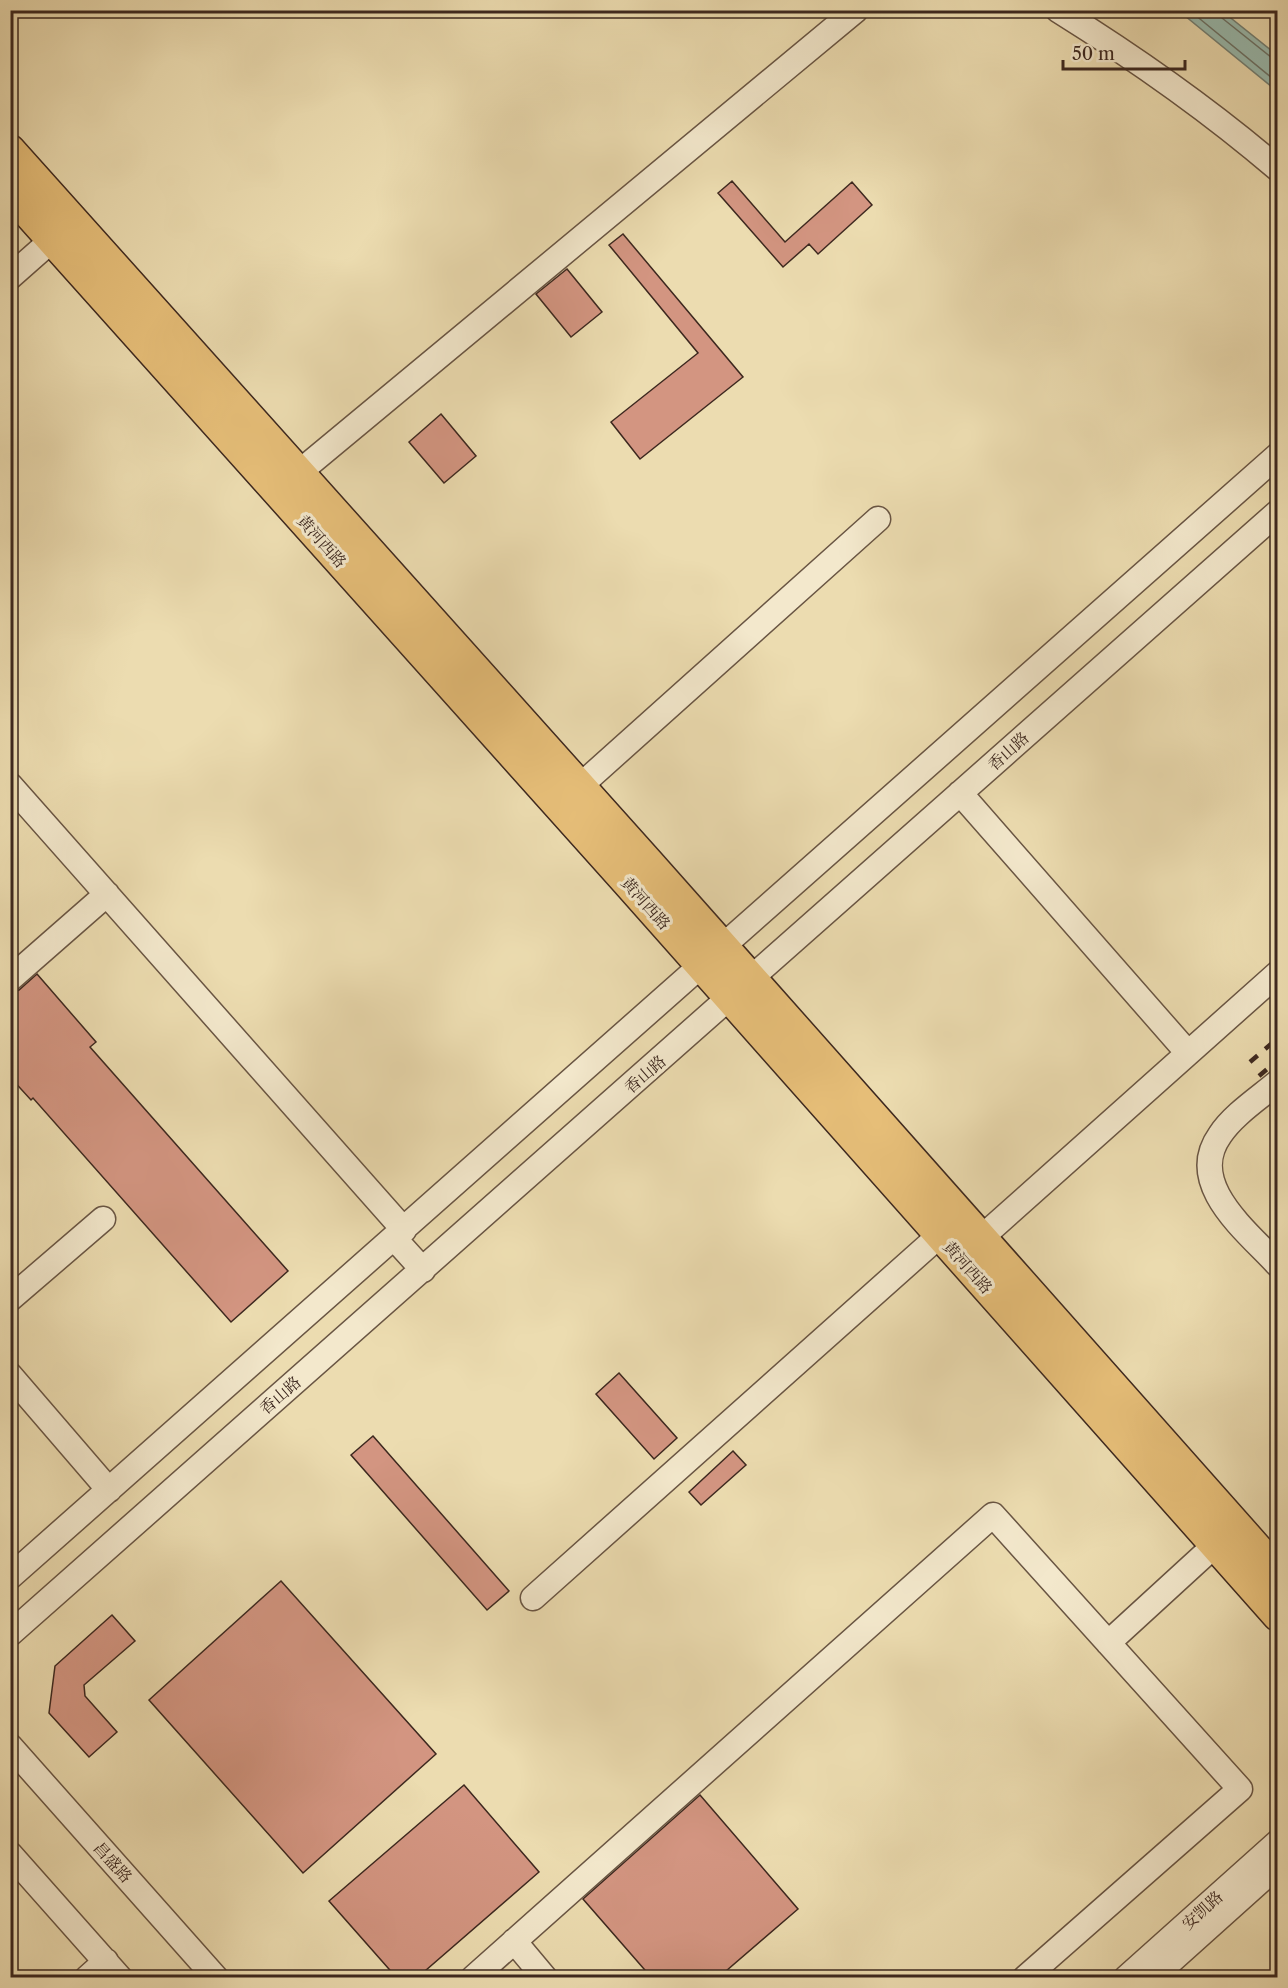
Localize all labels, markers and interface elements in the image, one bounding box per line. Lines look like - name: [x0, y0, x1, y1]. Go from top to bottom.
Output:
- scale bar: [1063, 33, 1184, 71]
- text: 50 m: [1072, 43, 1115, 65]
- street label: 黄河西路: [293, 511, 351, 571]
- street label: 香山路: [983, 728, 1033, 774]
- street label: 黄河西路: [617, 873, 675, 933]
- street label: 香山路: [620, 1051, 670, 1097]
- street label: 黄河西路: [939, 1237, 997, 1297]
- street label: 香山路: [255, 1372, 305, 1418]
- street label: 昌盛路: [90, 1837, 136, 1887]
- street label: 安凯路: [1177, 1887, 1227, 1933]

